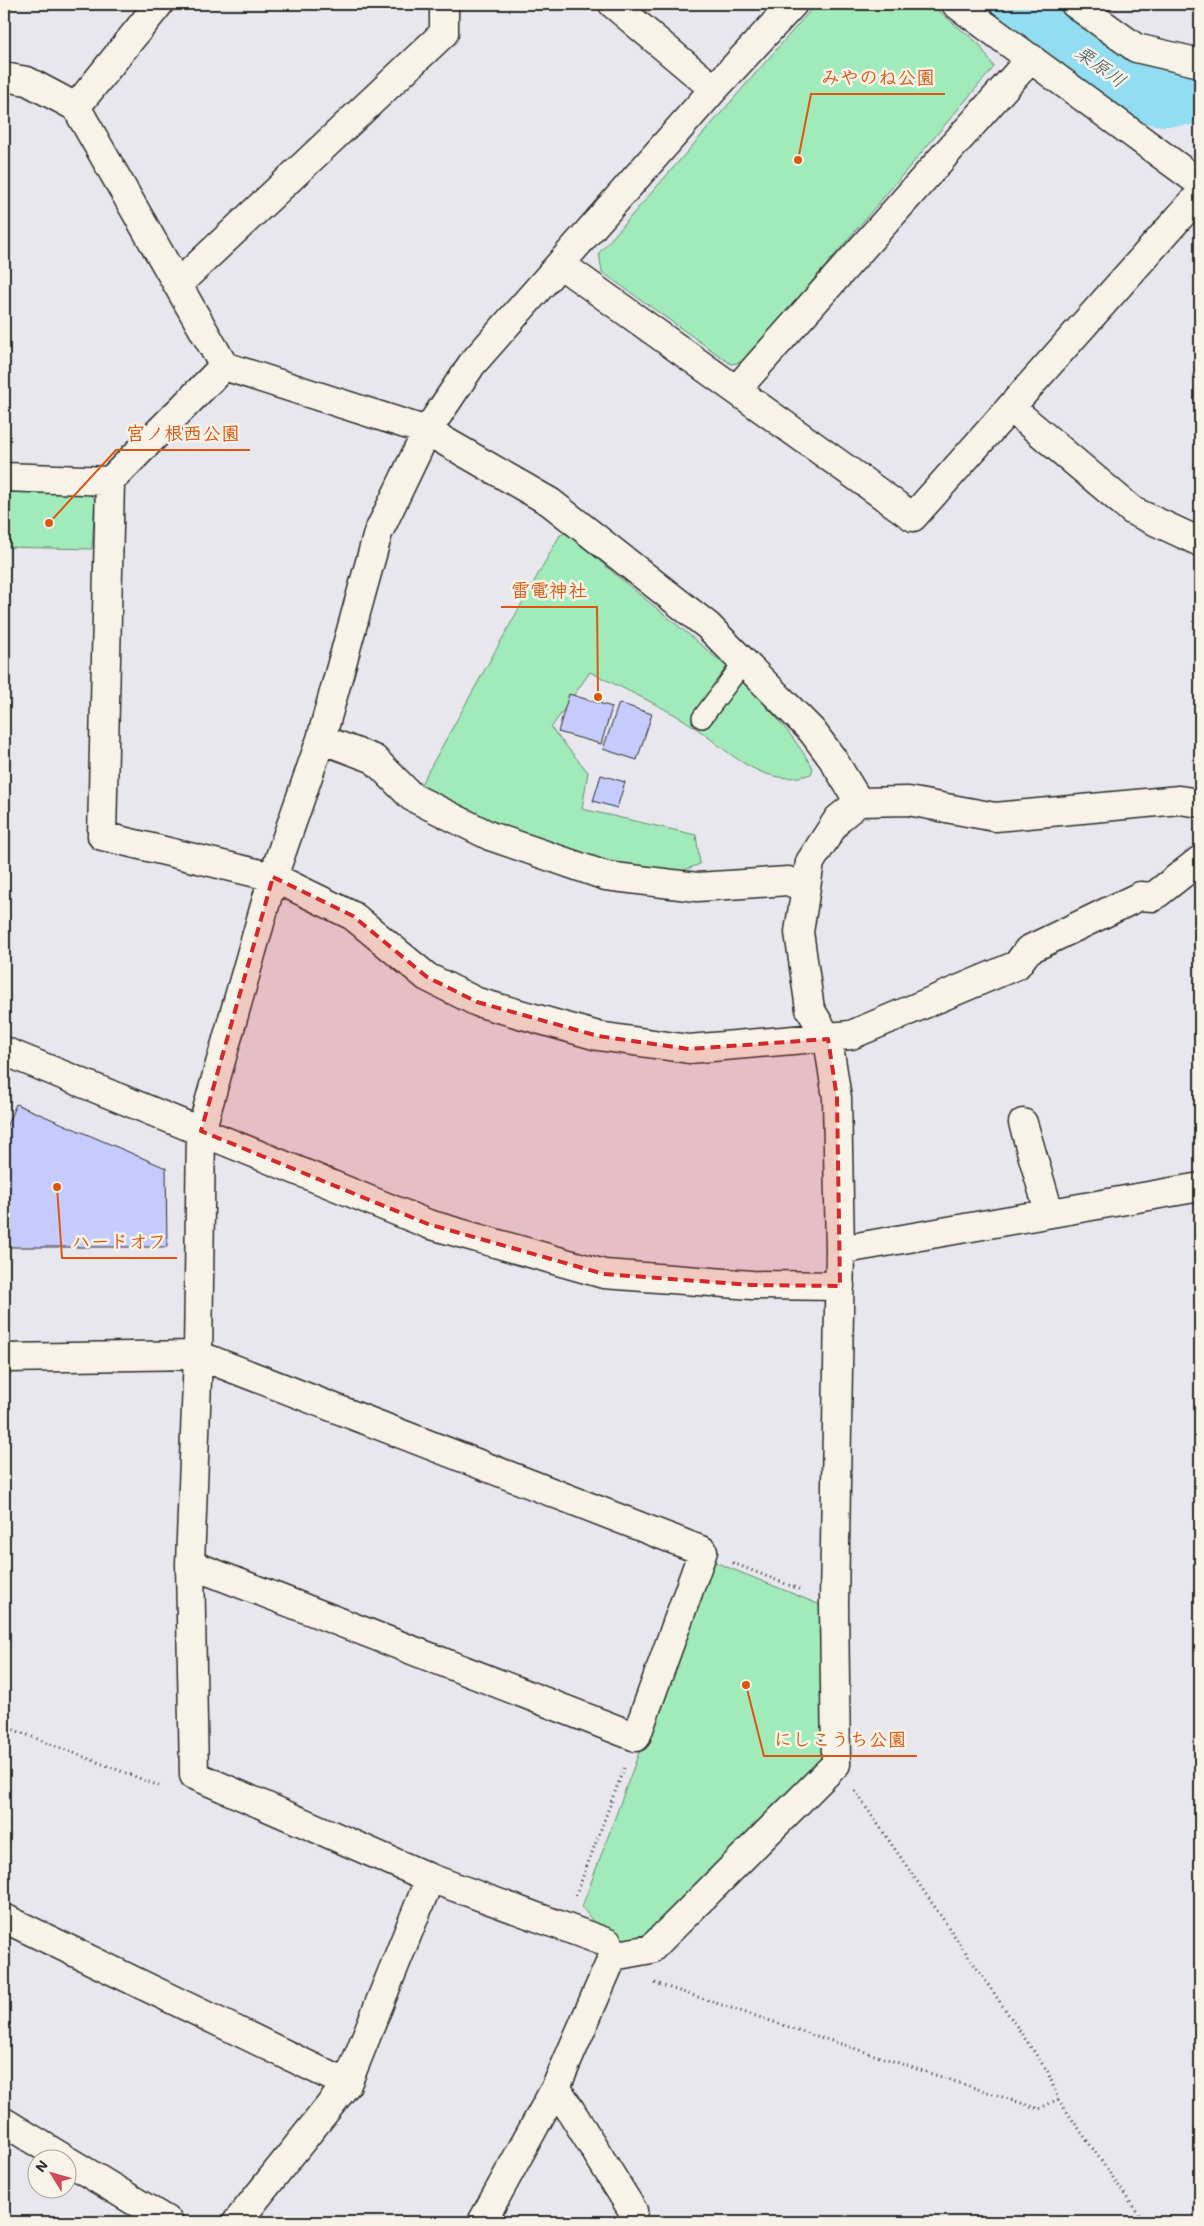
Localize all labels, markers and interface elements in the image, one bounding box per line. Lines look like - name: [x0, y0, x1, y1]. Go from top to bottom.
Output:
- water label: 栗原川: [1071, 39, 1132, 92]
- callout: みやのね公園: [811, 60, 945, 94]
- text: みやのね公園: [821, 64, 935, 89]
- callout: 宮ノ根西公園: [116, 416, 250, 450]
- text: 宮ノ根西公園: [126, 420, 240, 445]
- callout: 雷電神社: [501, 573, 597, 607]
- text: 雷電神社: [511, 577, 587, 602]
- callout: ハードオフ: [62, 1224, 177, 1258]
- text: ハードオフ: [71, 1228, 167, 1253]
- callout: にしこうち公園: [764, 1722, 917, 1756]
- text: にしこうち公園: [773, 1726, 907, 1751]
- north arrow: [28, 2148, 78, 2198]
- text: N: [30, 2156, 52, 2176]

